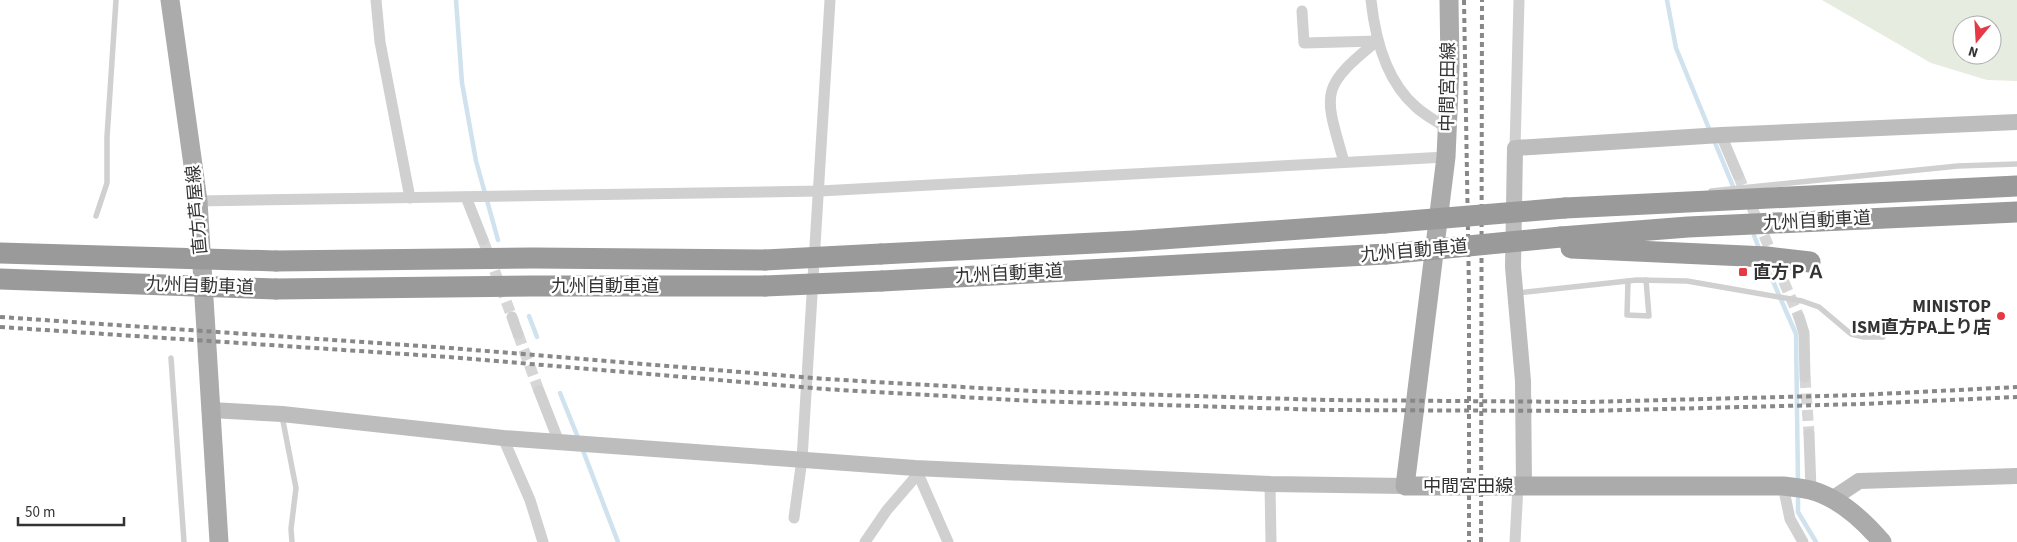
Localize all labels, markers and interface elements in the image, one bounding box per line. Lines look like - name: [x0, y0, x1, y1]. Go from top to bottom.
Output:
- north arrow: [1952, 15, 2002, 65]
- text: N: [1966, 40, 1981, 62]
- street label: 中間宮田線: [1435, 42, 1461, 132]
- street label: 直方芦屋線: [181, 164, 213, 256]
- street label: 九州自動車道: [1762, 206, 1872, 236]
- street label: 九州自動車道: [1359, 234, 1469, 268]
- street label: 九州自動車道: [954, 259, 1064, 289]
- place label: 直方ＰＡ: [1753, 260, 1825, 285]
- marker: 直方ＰＡ: [1737, 266, 1749, 278]
- street label: 九州自動車道: [146, 272, 254, 300]
- street label: 九州自動車道: [551, 274, 659, 299]
- place label: MINISTOP ISM直方PA上り店: [1852, 294, 1991, 340]
- marker: MINISTOP ISM直方PA上り店: [1995, 310, 2007, 322]
- street label: 中間宮田線: [1423, 474, 1513, 499]
- scale bar: [18, 494, 124, 526]
- text: 50 m: [25, 502, 55, 523]

